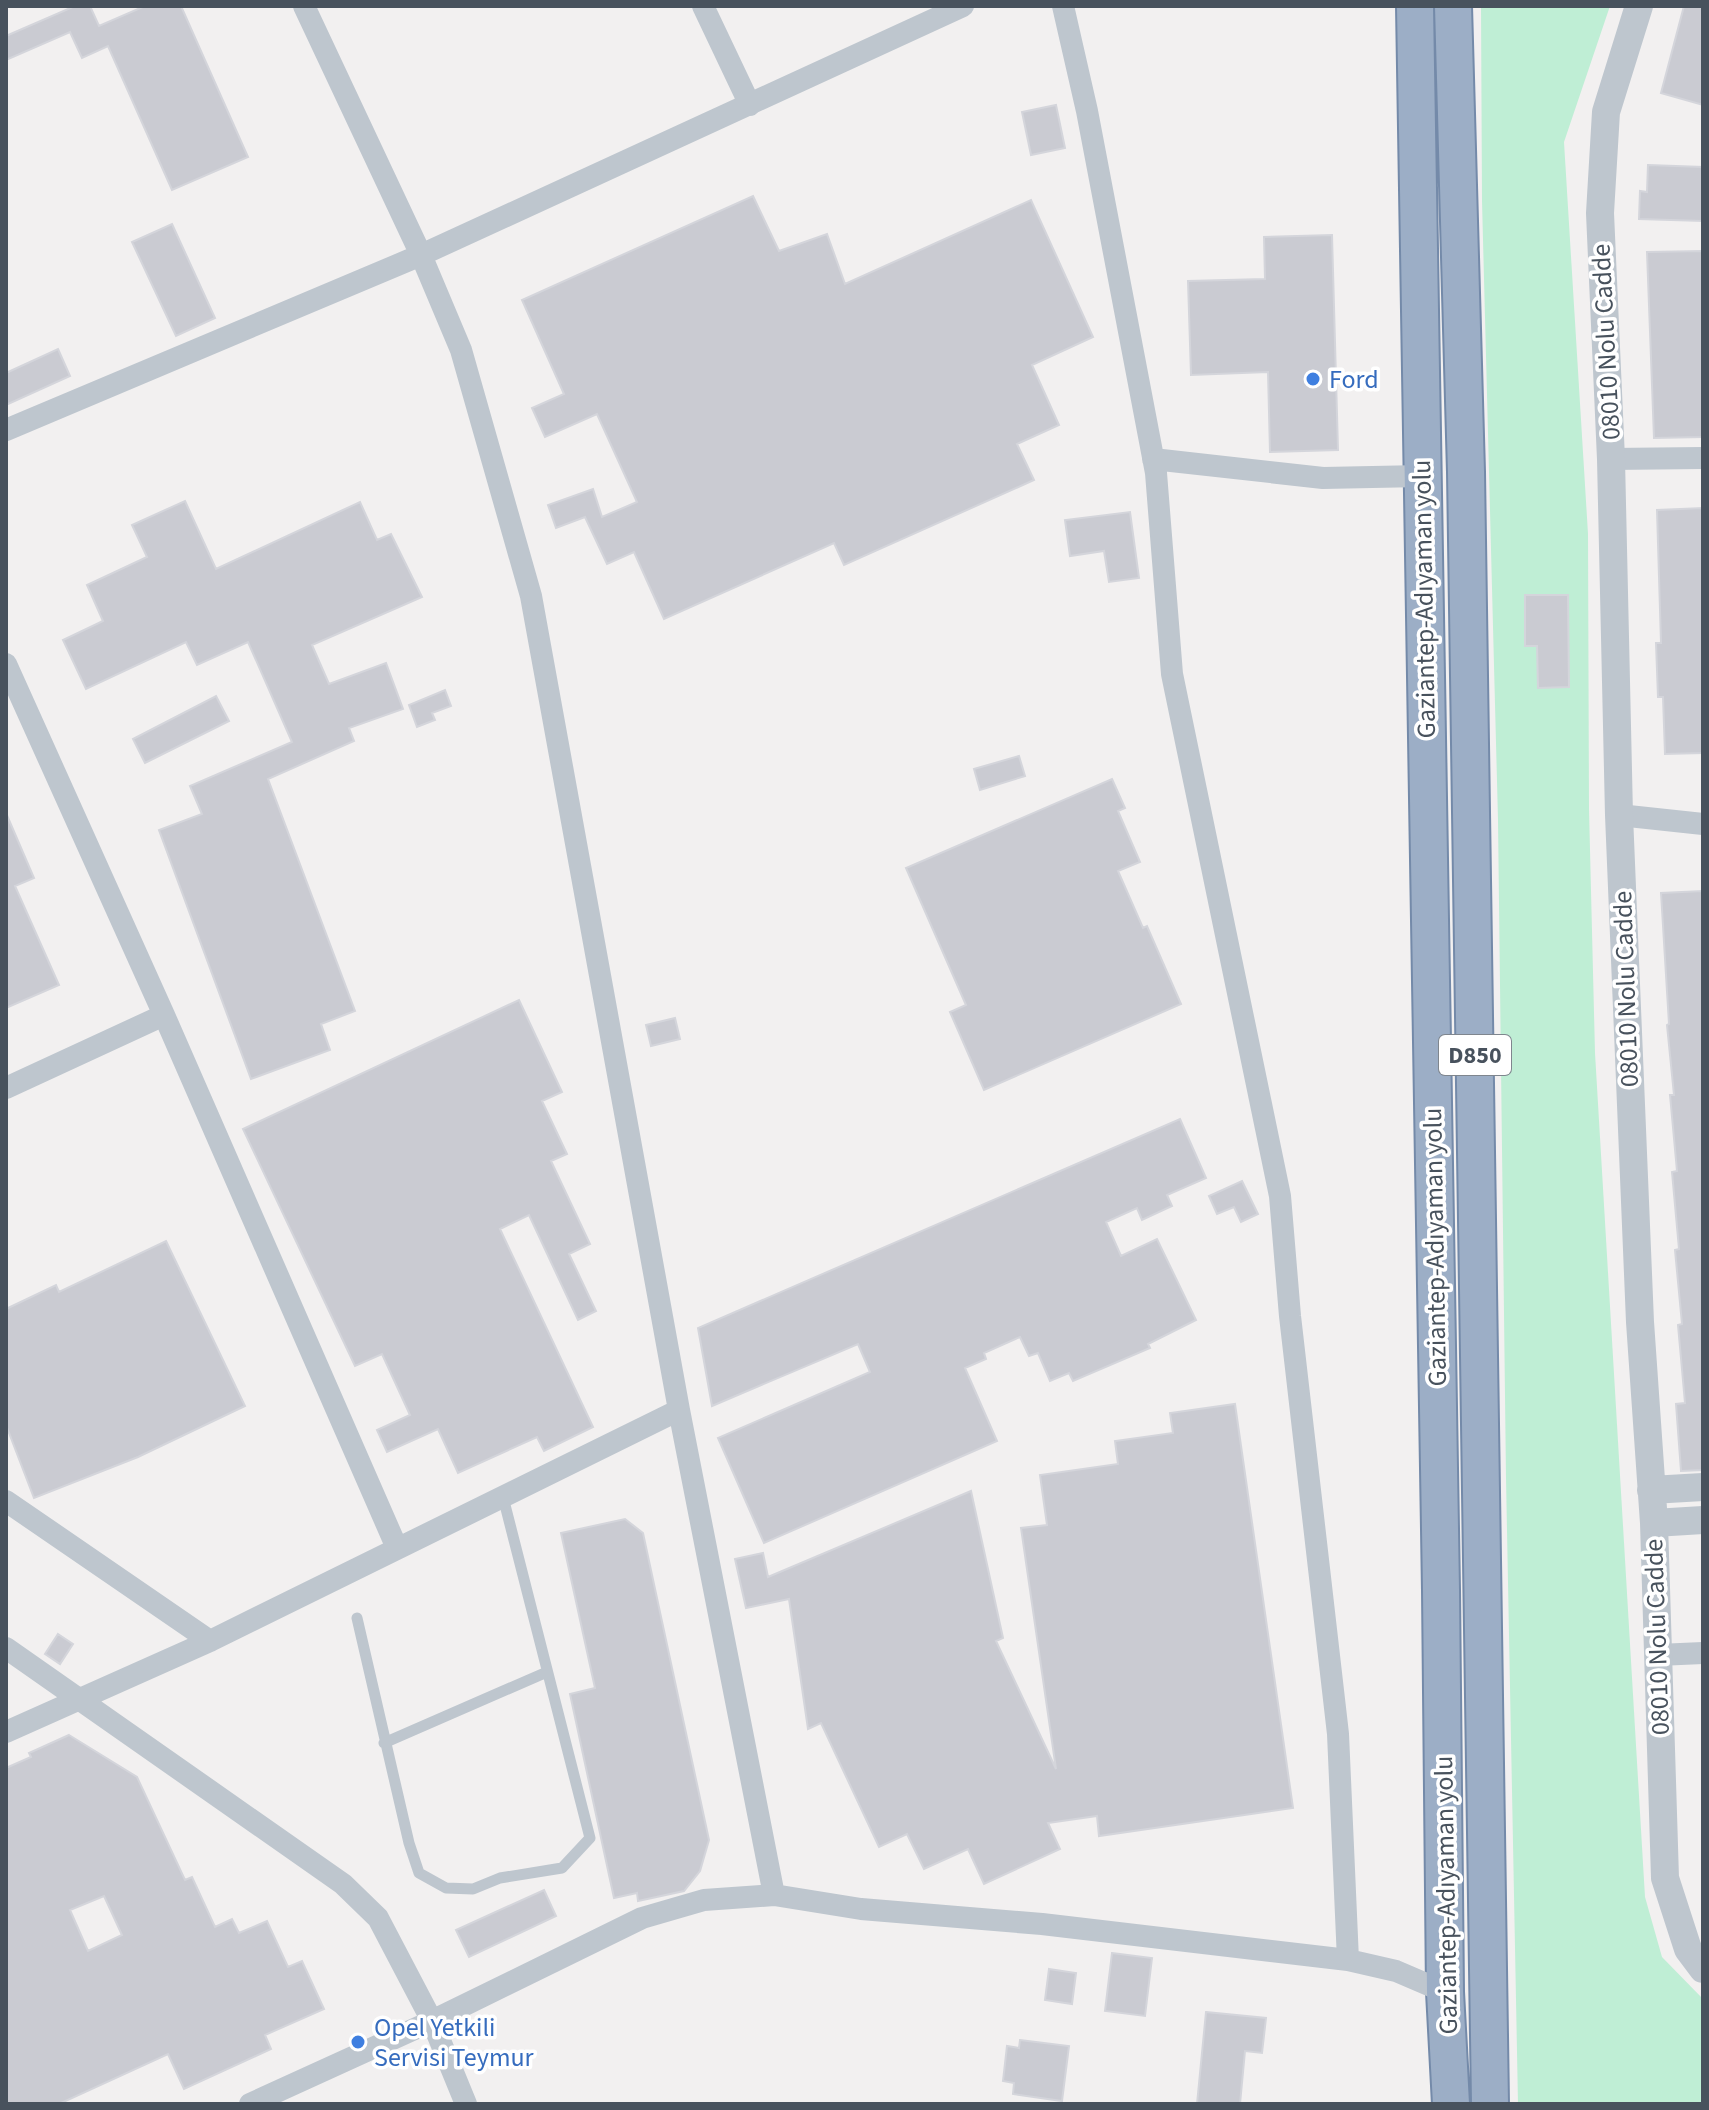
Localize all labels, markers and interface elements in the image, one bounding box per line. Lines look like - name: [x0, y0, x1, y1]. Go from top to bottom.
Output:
- street label: 08010 Nolu Cadde: [1582, 243, 1630, 441]
- place label: Ford: [1329, 361, 1379, 398]
- marker: Ford: [1304, 370, 1322, 388]
- street label: Gaziantep-Adıyaman yolu: [1403, 459, 1445, 739]
- street label: 08010 Nolu Cadde: [1604, 890, 1648, 1088]
- road number: D850: [1439, 1035, 1511, 1075]
- street label: Gaziantep-Adıyaman yolu: [1414, 1107, 1456, 1387]
- street label: 08010 Nolu Cadde: [1635, 1538, 1679, 1736]
- street label: Gaziantep-Adıyaman yolu: [1425, 1755, 1467, 2035]
- place label: Opel Yetkili Servisi Teymur: [374, 2009, 535, 2076]
- marker: Opel Yetkili Servisi Teymur: [349, 2033, 367, 2051]

